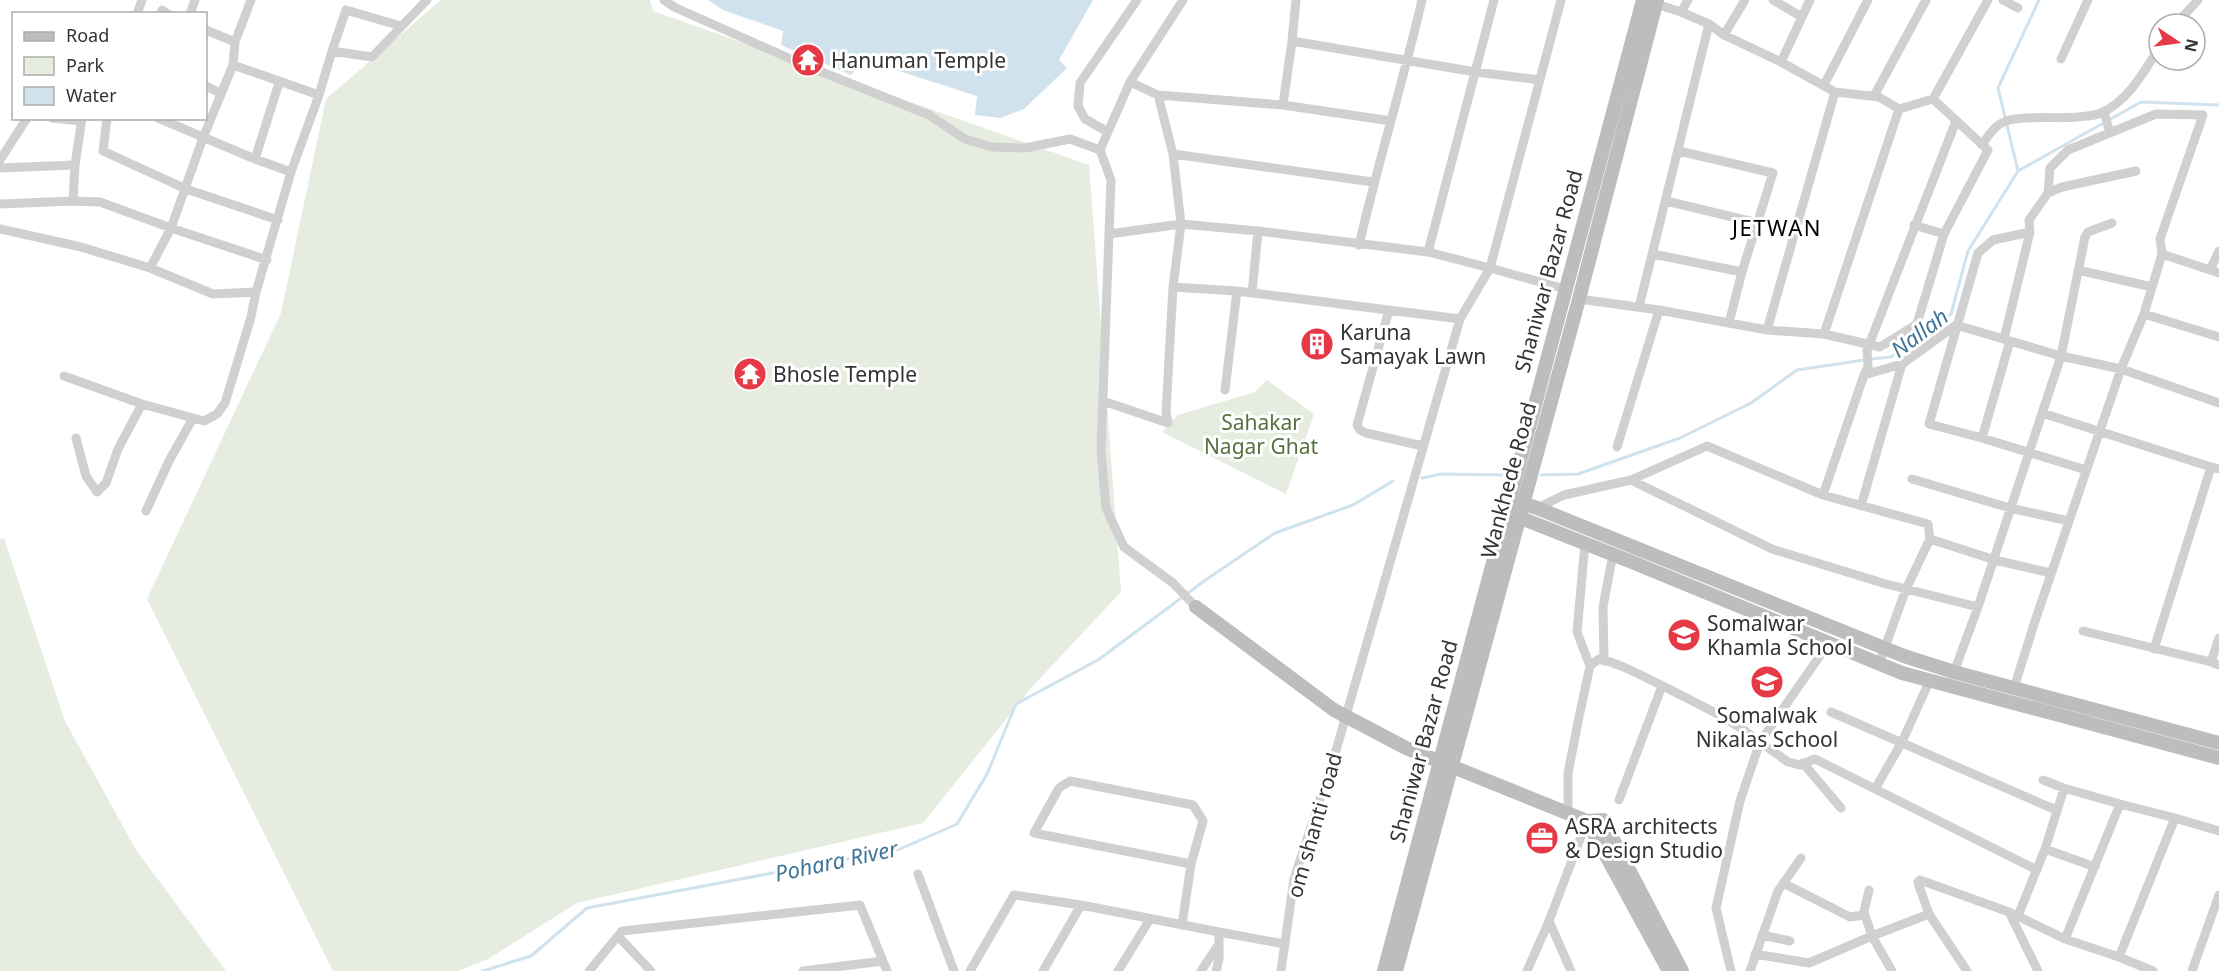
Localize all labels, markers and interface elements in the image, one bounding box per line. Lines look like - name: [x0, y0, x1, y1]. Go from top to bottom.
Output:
- legend: [12, 12, 207, 120]
- north arrow: [2147, 12, 2207, 72]
- text: Road: [66, 23, 109, 47]
- text: N: [2179, 37, 2204, 54]
- temple icon: Hanuman Temple: [790, 42, 826, 78]
- place label: Hanuman Temple: [831, 46, 1006, 74]
- text: Park: [66, 53, 104, 77]
- text: Water: [66, 83, 117, 107]
- street label: Shaniwar Bazar Road: [1507, 167, 1589, 375]
- district label: JETWAN: [1730, 212, 1822, 242]
- water label: Nallah: [1884, 301, 1954, 363]
- place label: Karuna Samayak Lawn: [1340, 318, 1486, 370]
- building icon: Karuna Samayak Lawn: [1299, 326, 1335, 362]
- temple icon: Bhosle Temple: [732, 356, 768, 392]
- place label: Bhosle Temple: [773, 360, 917, 388]
- street label: Wankhede Road: [1474, 399, 1542, 561]
- park label: Sahakar Nagar Ghat: [1204, 408, 1319, 460]
- place label: Somalwar Khamla School: [1707, 609, 1852, 661]
- school or university icon: Somalwar Khamla School: [1666, 617, 1702, 653]
- street label: Shaniwar Bazar Road: [1382, 637, 1464, 845]
- school or university icon: Somalwak Nikalas School: [1749, 664, 1785, 700]
- place label: Somalwak Nikalas School: [1696, 701, 1838, 753]
- street label: om shanti road: [1280, 749, 1348, 901]
- place label: ASRA architects & Design Studio: [1565, 812, 1723, 864]
- office icon: ASRA architects & Design Studio: [1524, 820, 1560, 856]
- water label: Pohara River: [772, 832, 901, 888]

